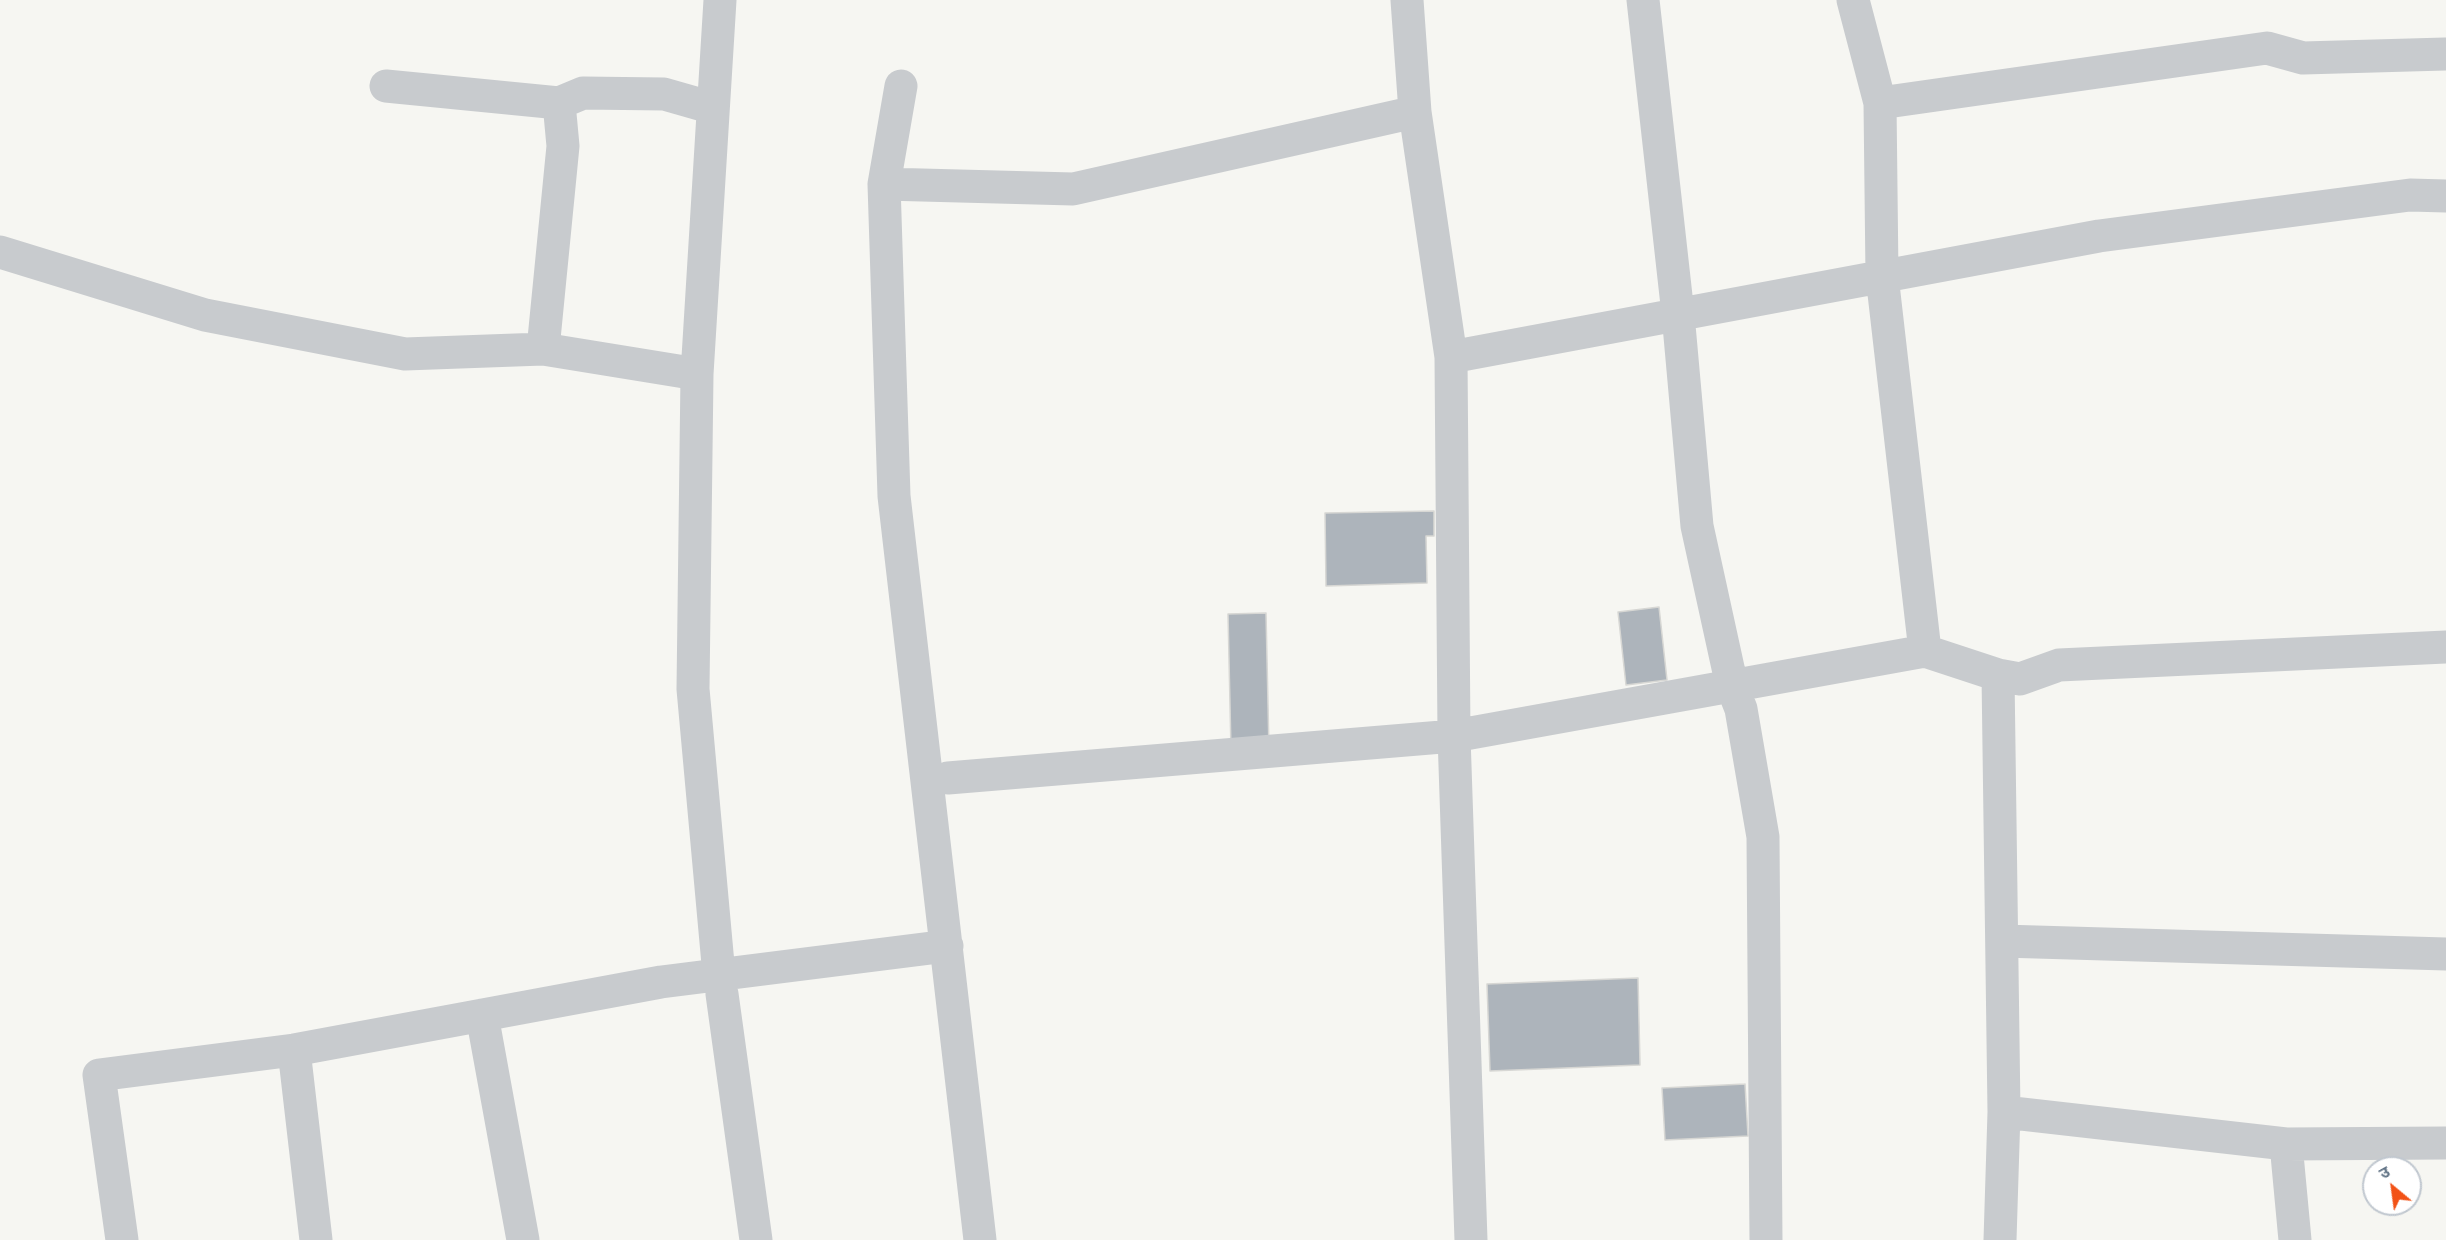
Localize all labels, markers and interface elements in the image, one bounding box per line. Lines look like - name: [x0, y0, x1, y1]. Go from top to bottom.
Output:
- north arrow: [2362, 1156, 2422, 1216]
- text: उ: [2375, 1161, 2393, 1183]

